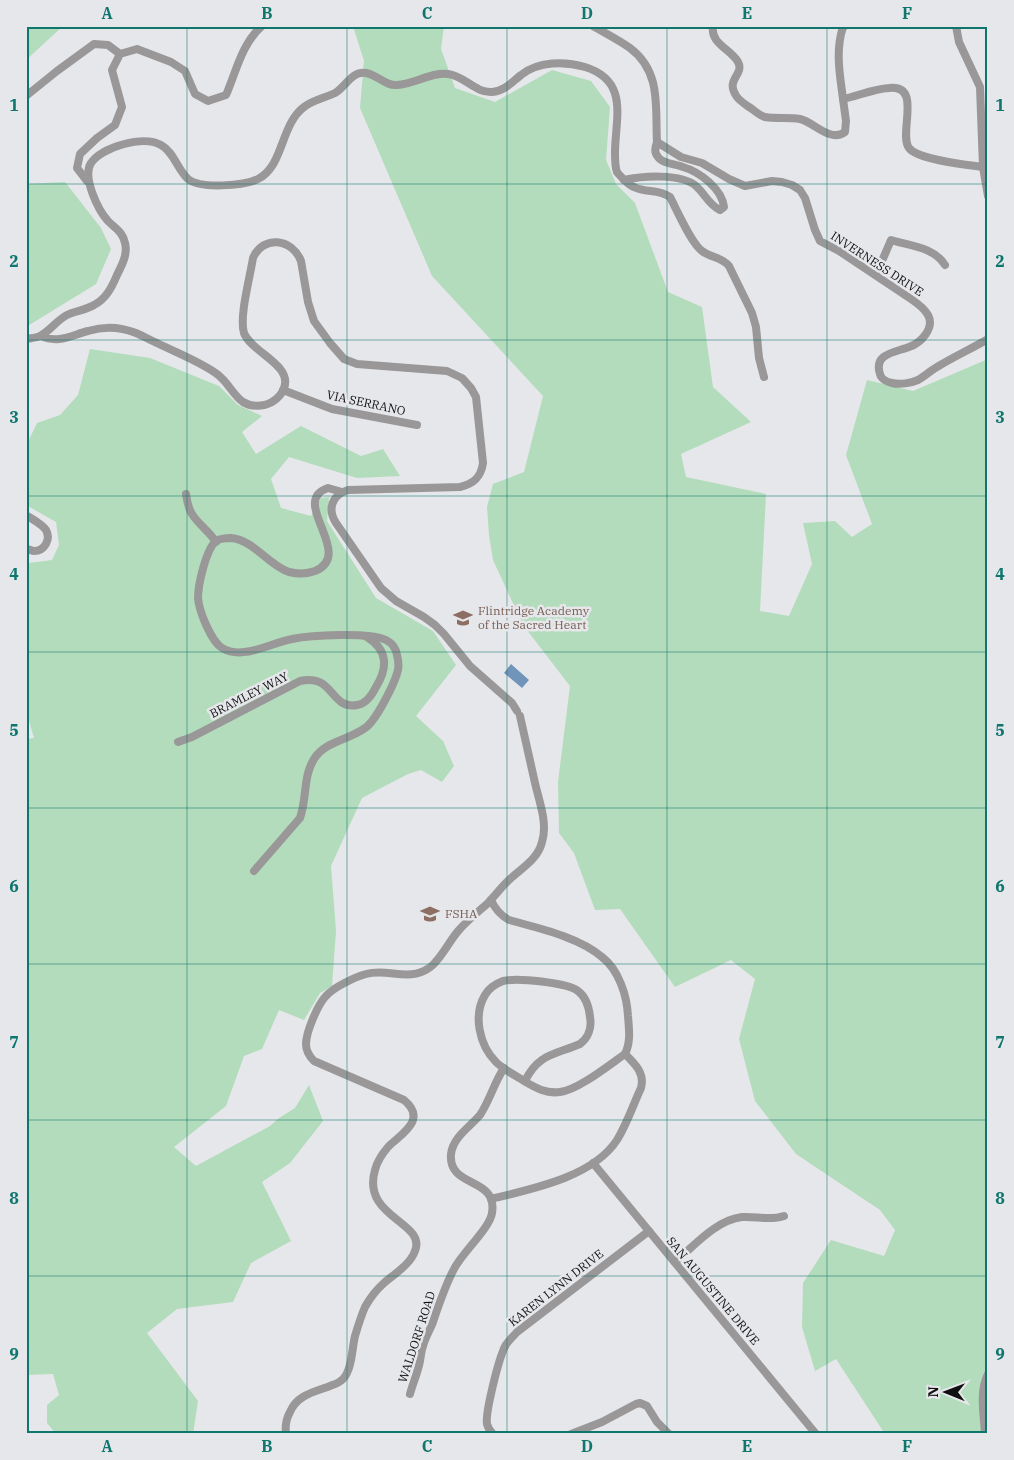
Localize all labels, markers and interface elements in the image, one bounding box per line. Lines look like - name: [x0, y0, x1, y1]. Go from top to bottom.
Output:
- text: A: [101, 3, 113, 23]
- text: B: [261, 3, 273, 23]
- text: C: [422, 3, 432, 23]
- text: D: [581, 3, 593, 23]
- text: E: [742, 3, 752, 23]
- text: F: [902, 3, 912, 23]
- text: 1: [9, 95, 19, 115]
- text: 1: [995, 95, 1005, 115]
- street label: INVERNESS DRIVE: [828, 228, 926, 299]
- text: 2: [9, 251, 19, 271]
- text: 2: [995, 251, 1005, 271]
- street label: VIA SERRANO: [325, 387, 407, 418]
- text: 3: [9, 407, 19, 427]
- text: 3: [995, 407, 1005, 427]
- text: 4: [9, 564, 19, 584]
- text: 4: [995, 564, 1005, 584]
- place label: Flintridge Academy of the Sacred Heart: [478, 603, 590, 632]
- school or university icon: Flintridge Academy of the Sacred Heart: [452, 607, 474, 629]
- street label: BRAMLEY WAY: [207, 668, 291, 721]
- text: 5: [9, 720, 19, 740]
- text: 5: [995, 720, 1005, 740]
- text: 6: [9, 876, 19, 896]
- text: 6: [995, 876, 1005, 896]
- school or university icon: FSHA: [419, 903, 441, 925]
- place label: FSHA: [445, 906, 478, 921]
- text: 7: [9, 1032, 19, 1052]
- text: 7: [995, 1032, 1005, 1052]
- text: 8: [9, 1188, 19, 1208]
- text: 8: [995, 1188, 1005, 1208]
- street label: SAN AUGUSTINE DRIVE: [664, 1234, 763, 1348]
- street label: KAREN LYNN DRIVE: [505, 1246, 606, 1329]
- street label: WALDORF ROAD: [395, 1289, 438, 1384]
- text: 9: [9, 1344, 19, 1364]
- text: 9: [995, 1344, 1005, 1364]
- north arrow: [922, 1368, 972, 1418]
- text: N: [924, 1386, 942, 1397]
- text: A: [101, 1436, 113, 1456]
- text: B: [261, 1436, 273, 1456]
- text: C: [422, 1436, 432, 1456]
- text: D: [581, 1436, 593, 1456]
- text: E: [742, 1436, 752, 1456]
- text: F: [902, 1436, 912, 1456]

